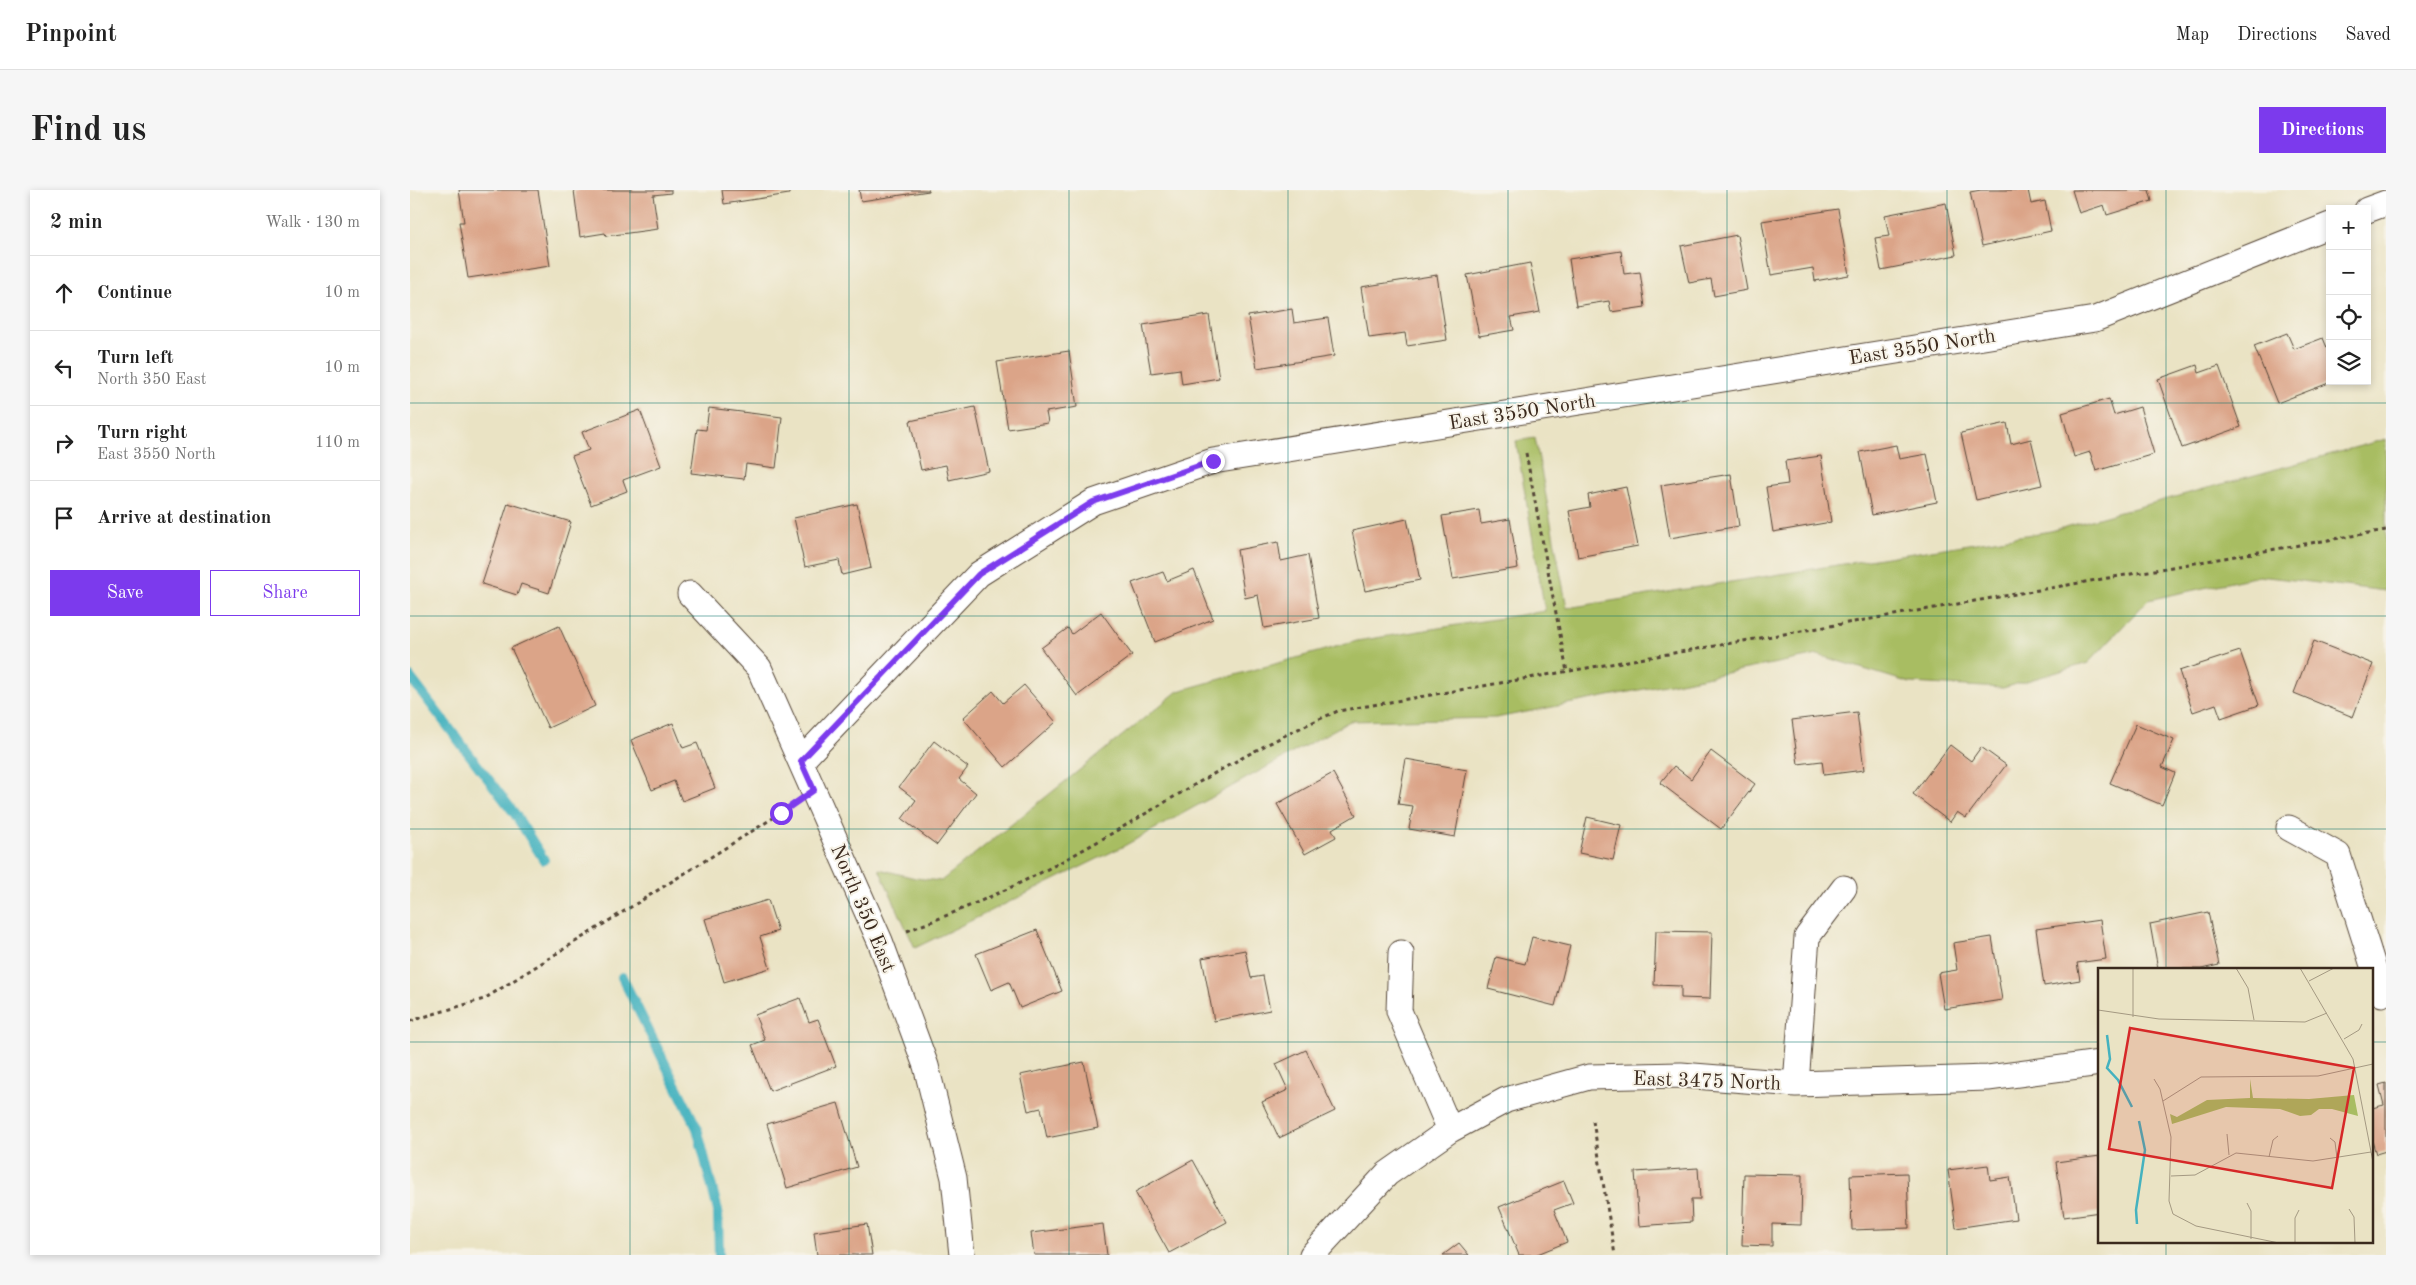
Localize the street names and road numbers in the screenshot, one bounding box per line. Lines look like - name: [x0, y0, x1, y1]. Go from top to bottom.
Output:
- street label: East 3550 North: [1847, 326, 1997, 369]
- street label: East 3550 North: [1447, 391, 1597, 434]
- street label: North 350 East: [826, 842, 898, 976]
- street label: East 3475 North: [1632, 1069, 1782, 1095]

